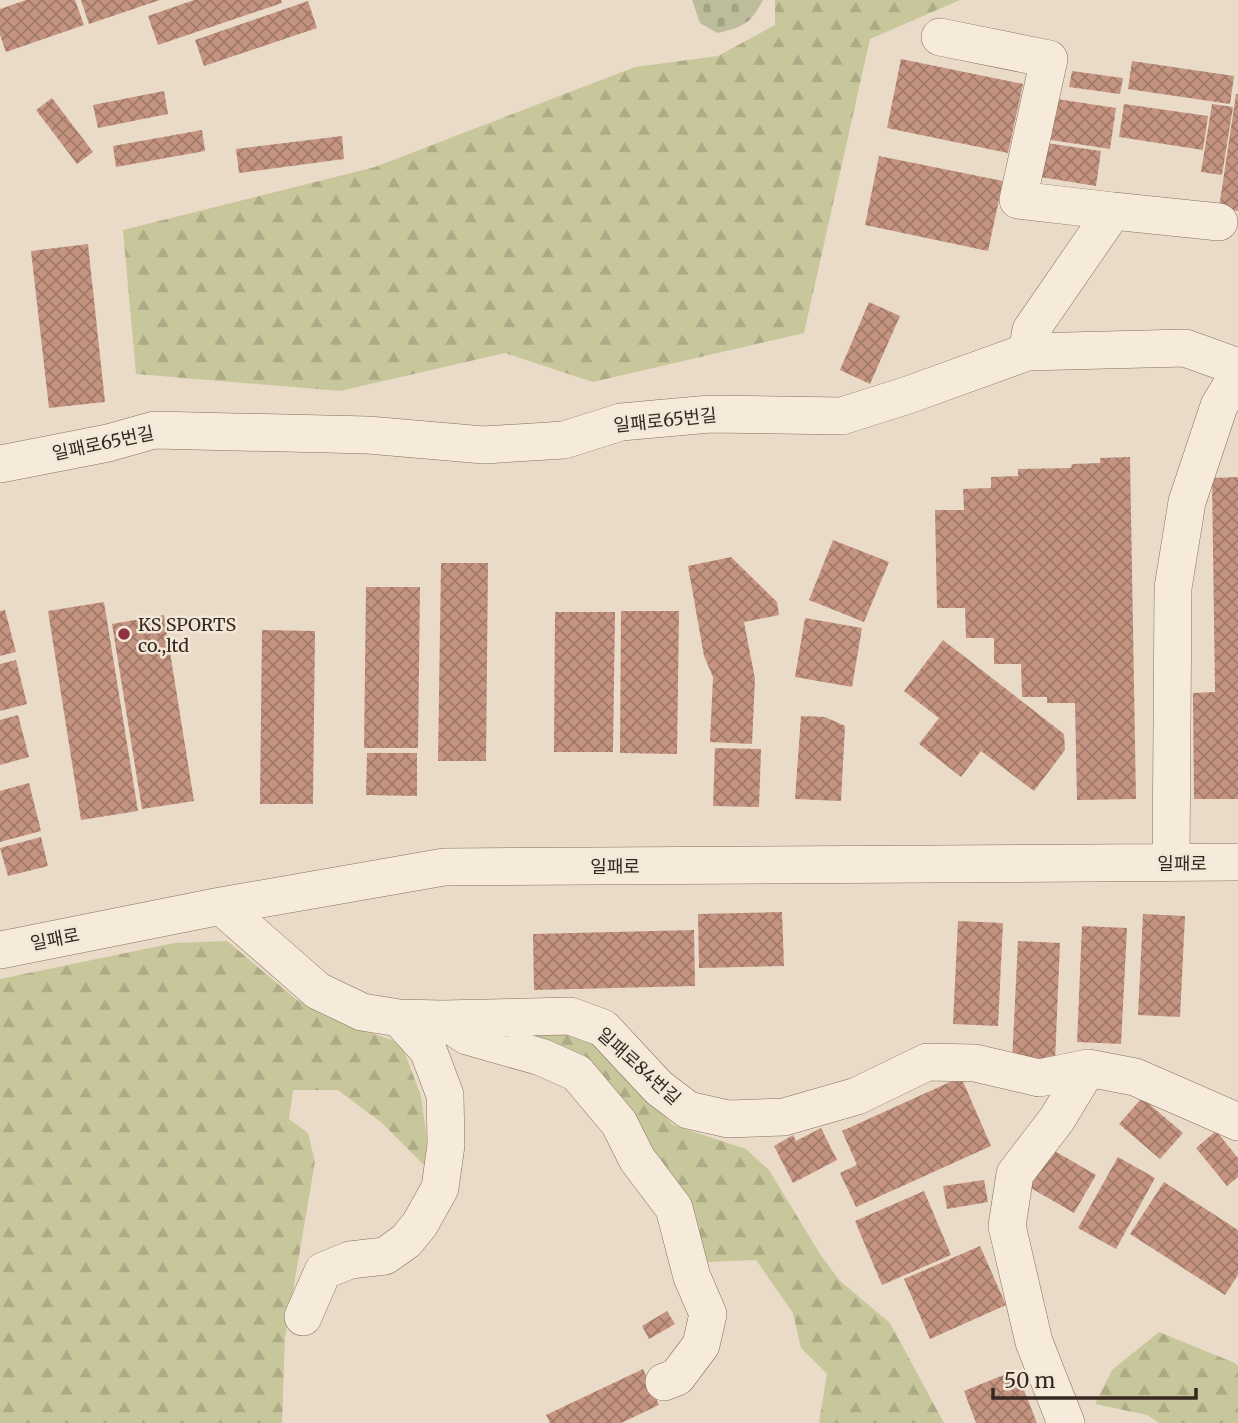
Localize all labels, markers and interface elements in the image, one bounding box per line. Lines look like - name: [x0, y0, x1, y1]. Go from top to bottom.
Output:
- street label: 일패로65번길: [612, 403, 718, 437]
- street label: 일패로65번길: [50, 421, 156, 465]
- place label: KS SPORTS co.,ltd: [138, 613, 236, 657]
- marker: KS SPORTS co.,ltd: [116, 626, 132, 642]
- street label: 일패로: [1157, 852, 1207, 875]
- street label: 일패로: [590, 855, 640, 878]
- street label: 일패로: [28, 923, 82, 955]
- street label: 일패로84번길: [592, 1022, 686, 1110]
- scale bar: [993, 1356, 1196, 1400]
- text: 50 m: [1004, 1367, 1055, 1394]

